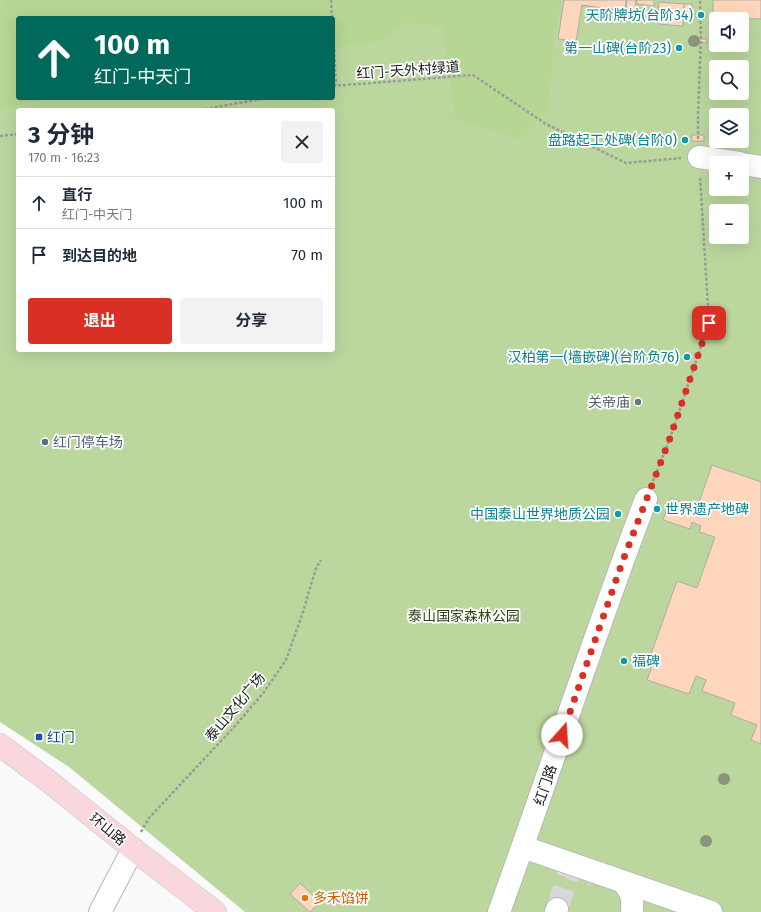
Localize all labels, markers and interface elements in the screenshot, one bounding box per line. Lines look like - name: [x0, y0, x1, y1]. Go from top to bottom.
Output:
- place label: 天阶牌坊(台阶34): [586, 7, 693, 24]
- marker: 天阶牌坊(台阶34): [696, 10, 706, 20]
- map controls: [709, 12, 749, 244]
- button: sound: [709, 12, 749, 52]
- text: 100 m: [94, 28, 170, 61]
- icon: ahead: [28, 32, 80, 84]
- place label: 第一山碑(台阶23): [564, 40, 671, 57]
- marker: 第一山碑(台阶23): [674, 43, 684, 53]
- street label: 红门-天外村绿道: [356, 58, 460, 83]
- button: search: [709, 60, 749, 100]
- text: 红门-中天门: [94, 66, 191, 88]
- button: layers: [709, 108, 749, 148]
- text: 3 分钟: [28, 121, 94, 149]
- button: close: [281, 121, 323, 163]
- place label: 盘路起工处碑(台阶0): [548, 132, 677, 149]
- marker: 盘路起工处碑(台阶0): [680, 135, 690, 145]
- text: 170 m · 16:23: [28, 150, 100, 165]
- button: +: [709, 156, 749, 196]
- text: 直行: [62, 186, 92, 204]
- icon: ahead: [28, 192, 50, 214]
- text: 100 m: [283, 194, 323, 212]
- button: −: [709, 204, 749, 244]
- text: 红门-中天门: [62, 207, 132, 222]
- icon: arrive: [28, 244, 50, 266]
- text: 70 m: [291, 246, 323, 264]
- text: 到达目的地: [62, 247, 137, 265]
- button: 退出: [28, 298, 172, 344]
- button: 分享: [180, 298, 323, 344]
- pin: [692, 306, 726, 340]
- icon: arrive: [698, 312, 720, 334]
- place label: 汉柏第一(墙嵌碑)(台阶负76): [508, 349, 679, 366]
- marker: 汉柏第一(墙嵌碑)(台阶负76): [682, 352, 692, 362]
- place label: 关帝庙: [588, 394, 630, 411]
- marker: 关帝庙: [633, 397, 643, 407]
- place label: 红门停车场: [53, 434, 123, 451]
- marker: 红门停车场: [40, 437, 50, 447]
- place label: 世界遗产地碑: [665, 501, 749, 518]
- marker: 世界遗产地碑: [652, 504, 662, 514]
- place label: 中国泰山世界地质公园: [470, 506, 610, 523]
- marker: 中国泰山世界地质公园: [613, 509, 623, 519]
- park label: 泰山国家森林公园: [408, 608, 520, 625]
- place label: 福碑: [632, 653, 660, 670]
- marker: 福碑: [619, 656, 629, 666]
- street label: 泰山文化广场: [202, 670, 269, 745]
- position arrow: [541, 714, 583, 756]
- place label: 红门: [47, 729, 75, 746]
- marker: 红门: [34, 732, 44, 742]
- street label: 红门路: [531, 763, 560, 808]
- street label: 环山路: [86, 810, 129, 849]
- place label: 多禾馅饼: [313, 890, 369, 907]
- marker: 多禾馅饼: [300, 893, 310, 903]

